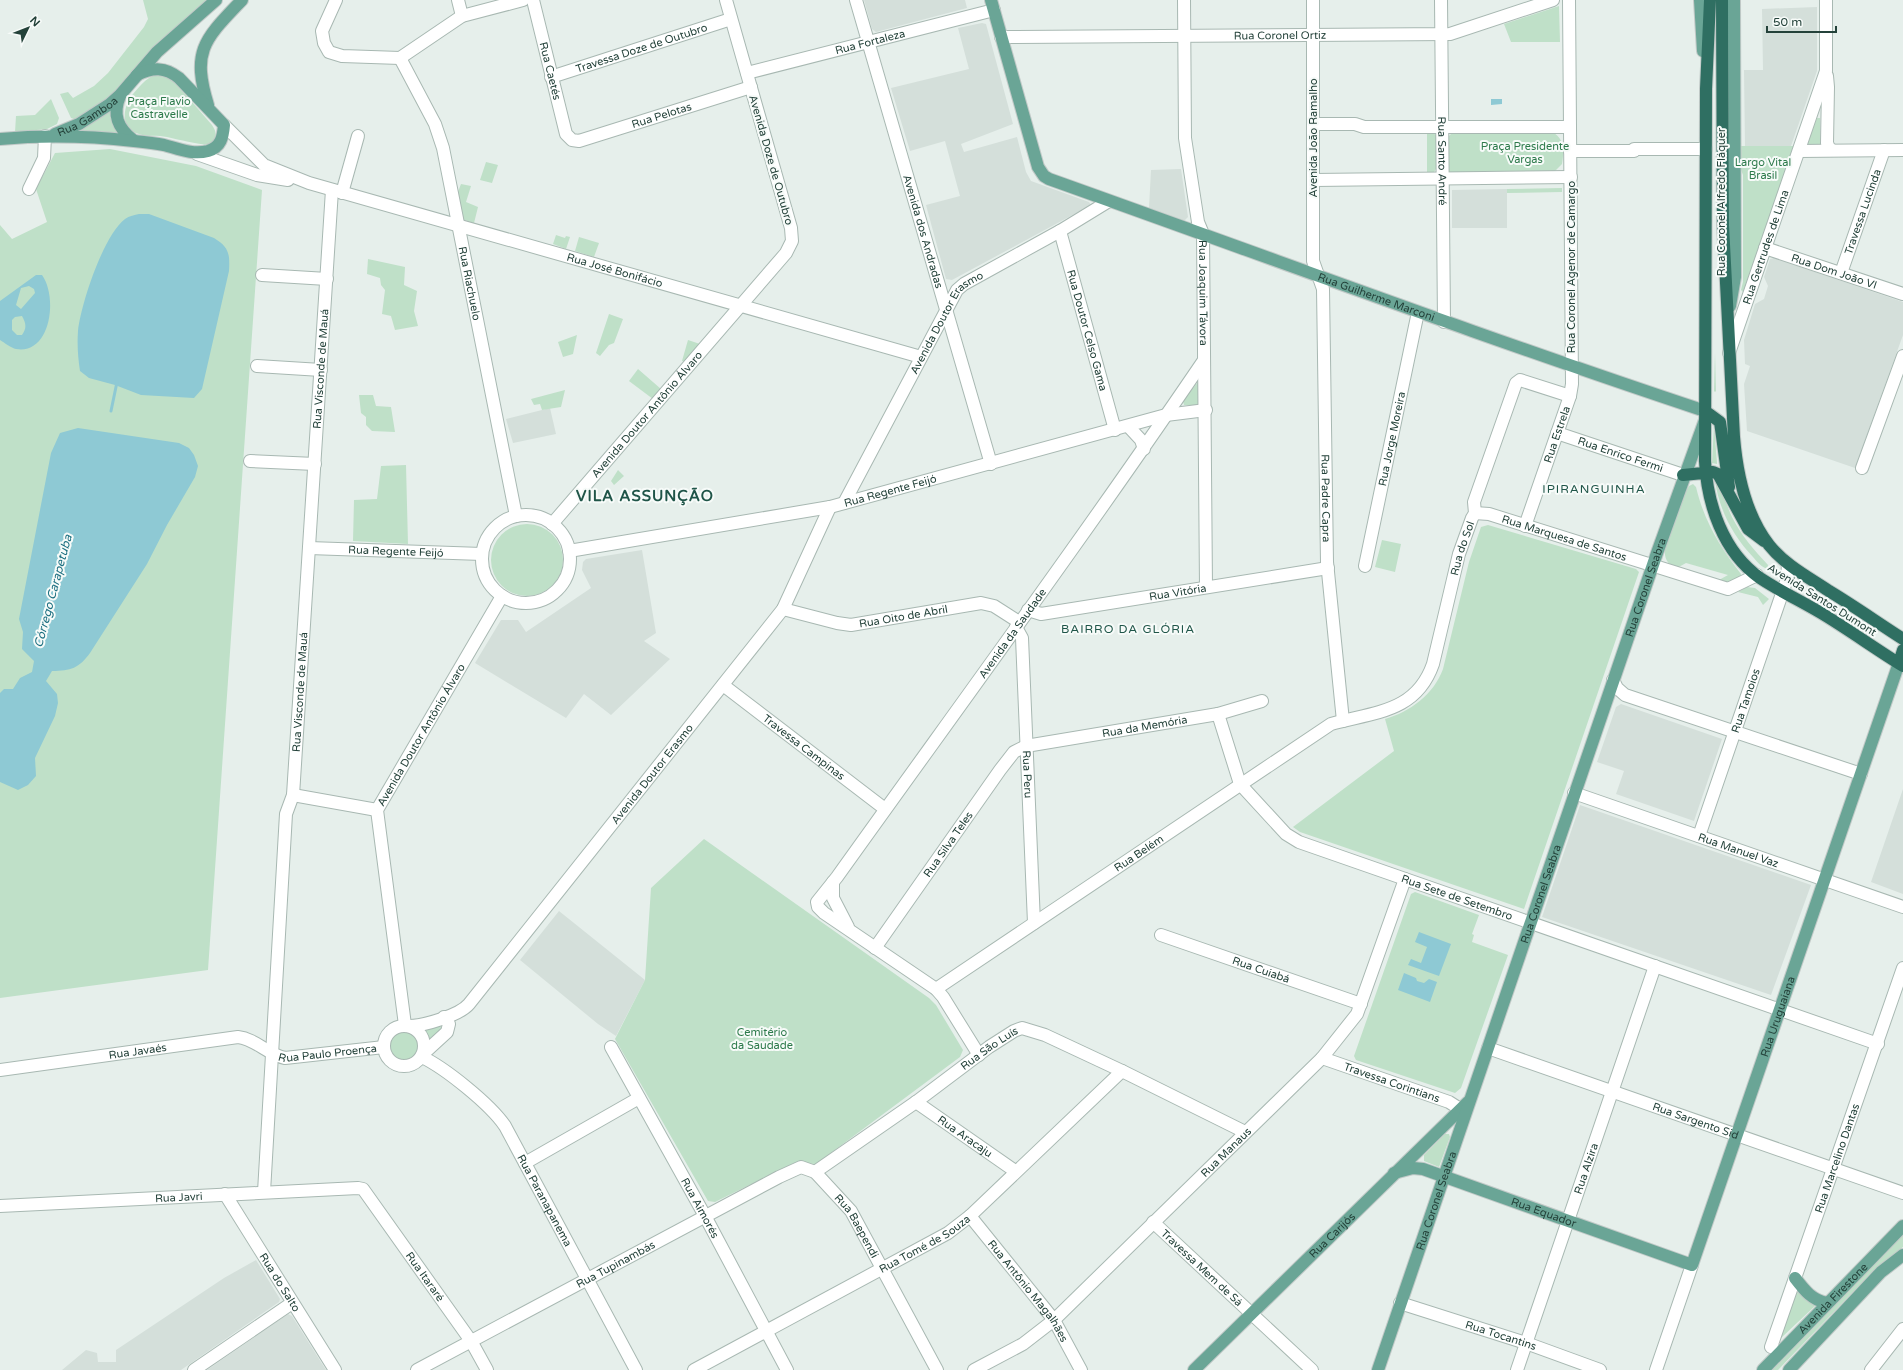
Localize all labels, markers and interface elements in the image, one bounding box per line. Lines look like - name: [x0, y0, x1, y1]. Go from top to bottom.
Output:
- north arrow: [8, 8, 48, 48]
- scale bar: [1767, 8, 1836, 34]
- text: N: [27, 14, 43, 29]
- text: 50 m: [1773, 15, 1802, 29]
- street label: Travessa Doze de Outubro: [574, 20, 709, 75]
- street label: Rua Fortaleza: [834, 26, 906, 57]
- street label: Rua Coronel Ortiz: [1234, 28, 1327, 42]
- street label: Rua Caetés: [537, 41, 564, 101]
- street label: Avenida João Ramalho: [1307, 78, 1320, 198]
- street label: Avenida Doze de Outubro: [746, 93, 796, 227]
- street label: Rua Gamboa: [55, 94, 120, 139]
- park label: Praça Flavio Castravelle: [127, 95, 191, 121]
- street label: Rua Pelotas: [630, 100, 693, 131]
- street label: Rua Santo André: [1436, 116, 1449, 206]
- street label: Rua Coronel Alfredo Fláquer: [1715, 127, 1728, 276]
- park label: Praça Presidente Vargas: [1481, 140, 1569, 166]
- park label: Largo Vital Brasil: [1735, 156, 1791, 182]
- street label: Travessa Lucinda: [1842, 167, 1883, 256]
- street label: Avenida dos Andradas: [901, 173, 946, 290]
- street label: Rua Coronel Agenor de Camargo: [1565, 180, 1578, 353]
- street label: Rua Gertrudes de Lima: [1740, 188, 1791, 306]
- street label: Rua Joaquim Távora: [1197, 240, 1210, 346]
- street label: Rua Riachuelo: [456, 245, 484, 322]
- street label: Rua José Bonifácio: [565, 250, 665, 290]
- street label: Rua Dom João VI: [1790, 251, 1879, 291]
- street label: Avenida Doutor Erasmo: [907, 268, 986, 376]
- street label: Rua Doutor Celso Gama: [1065, 268, 1110, 392]
- street label: Rua Guilherme Marconi: [1316, 270, 1437, 324]
- street label: Rua Visconde de Mauá: [310, 308, 331, 429]
- street label: Avenida Doutor Antônio Álvaro: [589, 348, 705, 480]
- street label: Rua Jorge Moreira: [1375, 390, 1408, 487]
- street label: Rua Estrela: [1541, 404, 1573, 464]
- street label: Rua Enrico Fermi: [1576, 434, 1665, 474]
- street label: Rua Padre Capra: [1319, 454, 1333, 542]
- street label: Rua Regente Feijó: [842, 472, 938, 509]
- district label: IPIRANGUINHA: [1542, 482, 1646, 496]
- district label: VILA ASSUNÇÃO: [576, 487, 714, 506]
- street label: Rua Marquesa de Santos: [1500, 512, 1629, 563]
- street label: Rua do Sol: [1448, 519, 1477, 577]
- water label: Córrego Carapetuba: [31, 533, 75, 649]
- street label: Rua Coronel Seabra: [1622, 536, 1668, 639]
- street label: Rua Regente Feijó: [348, 543, 444, 559]
- street label: Avenida Santos Dumont: [1765, 561, 1879, 639]
- street label: Rua Vitória: [1148, 581, 1207, 603]
- street label: Avenida da Saudade: [976, 586, 1049, 681]
- street label: Rua Oito de Abril: [858, 602, 949, 630]
- district label: BAIRRO DA GLÓRIA: [1061, 622, 1195, 636]
- street label: Rua Visconde de Mauá: [289, 632, 310, 752]
- street label: Avenida Doutor Antônio Álvaro: [374, 661, 468, 808]
- street label: Rua Tamoios: [1728, 667, 1762, 735]
- street label: Travessa Campinas: [760, 712, 848, 782]
- street label: Rua da Memória: [1101, 713, 1188, 740]
- street label: Avenida Doutor Erasmo: [608, 721, 696, 826]
- street label: Rua Peru: [1020, 750, 1035, 799]
- street label: Rua Silva Teles: [921, 809, 975, 879]
- street label: Rua Manuel Vaz: [1696, 830, 1781, 870]
- street label: Rua Belém: [1112, 832, 1166, 874]
- street label: Rua Coronel Seabra: [1518, 843, 1563, 945]
- street label: Rua Sete de Setembro: [1400, 872, 1515, 923]
- street label: Rua Cuiabá: [1231, 954, 1292, 985]
- street label: Rua Uruguaiana: [1758, 975, 1797, 1059]
- street label: Rua São Luís: [958, 1024, 1020, 1073]
- park label: Cemitério da Saudade: [731, 1026, 793, 1052]
- street label: Rua Javaés: [108, 1040, 167, 1061]
- street label: Rua Paulo Proença: [277, 1041, 378, 1065]
- street label: Travessa Corintians: [1342, 1060, 1442, 1105]
- street label: Rua Sargento Sid: [1651, 1100, 1741, 1142]
- street label: Rua Marcelino Dantas: [1812, 1102, 1862, 1215]
- street label: Rua Aracaju: [935, 1113, 995, 1160]
- street label: Rua Manaus: [1198, 1125, 1254, 1179]
- street label: Rua Alzira: [1571, 1141, 1601, 1196]
- street label: Rua Coronel Seabra: [1413, 1149, 1459, 1252]
- street label: Rua Paranapanema: [515, 1152, 575, 1249]
- street label: Rua Aimorés: [679, 1175, 722, 1240]
- street label: Rua Javri: [155, 1189, 203, 1205]
- street label: Rua Baependi: [832, 1191, 882, 1260]
- street label: Rua Equador: [1510, 1195, 1579, 1230]
- street label: Rua Carijós: [1306, 1210, 1358, 1260]
- street label: Rua Tomé de Souza: [877, 1212, 973, 1275]
- street label: Travessa Mem de Sá: [1159, 1227, 1246, 1309]
- street label: Rua Antônio Magalhães: [985, 1237, 1071, 1344]
- street label: Rua Tupinambás: [574, 1238, 657, 1290]
- street label: Rua Itararé: [403, 1249, 447, 1304]
- street label: Rua do Salto: [257, 1250, 303, 1314]
- street label: Avenida Firestone: [1795, 1260, 1870, 1337]
- street label: Rua Tocantins: [1464, 1318, 1538, 1353]

